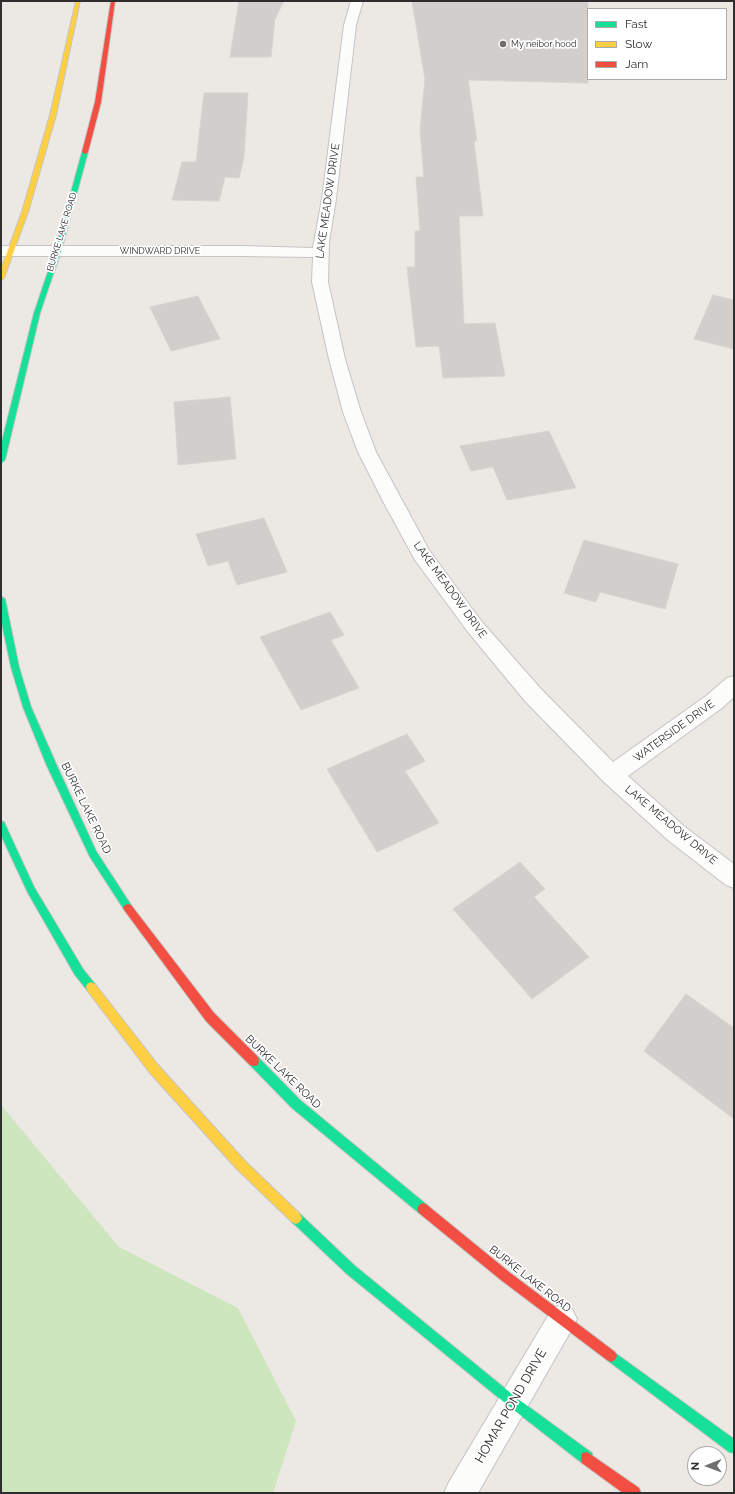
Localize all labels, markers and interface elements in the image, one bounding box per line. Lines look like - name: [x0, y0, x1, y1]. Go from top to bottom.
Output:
- legend: [587, 8, 727, 80]
- text: Fast: [625, 17, 648, 31]
- text: Slow: [625, 37, 652, 51]
- marker: My neibor hood: [498, 39, 508, 49]
- place label: My neibor hood: [511, 39, 576, 49]
- text: Jam: [625, 57, 648, 71]
- street label: LAKE MEADOW DRIVE: [313, 142, 343, 260]
- street label: BURKE LAKE ROAD: [45, 191, 79, 273]
- street label: WINDWARD DRIVE: [120, 246, 200, 256]
- street label: LAKE MEADOW DRIVE: [410, 539, 490, 641]
- street label: WATERSIDE DRIVE: [631, 697, 717, 765]
- street label: BURKE LAKE ROAD: [58, 760, 114, 856]
- street label: LAKE MEADOW DRIVE: [622, 783, 720, 867]
- street label: BURKE LAKE ROAD: [242, 1032, 324, 1112]
- street label: BURKE LAKE ROAD: [486, 1243, 574, 1315]
- street label: HOMAR POND DRIVE: [472, 1346, 550, 1466]
- north arrow: [687, 1446, 727, 1486]
- text: N: [689, 1462, 702, 1471]

